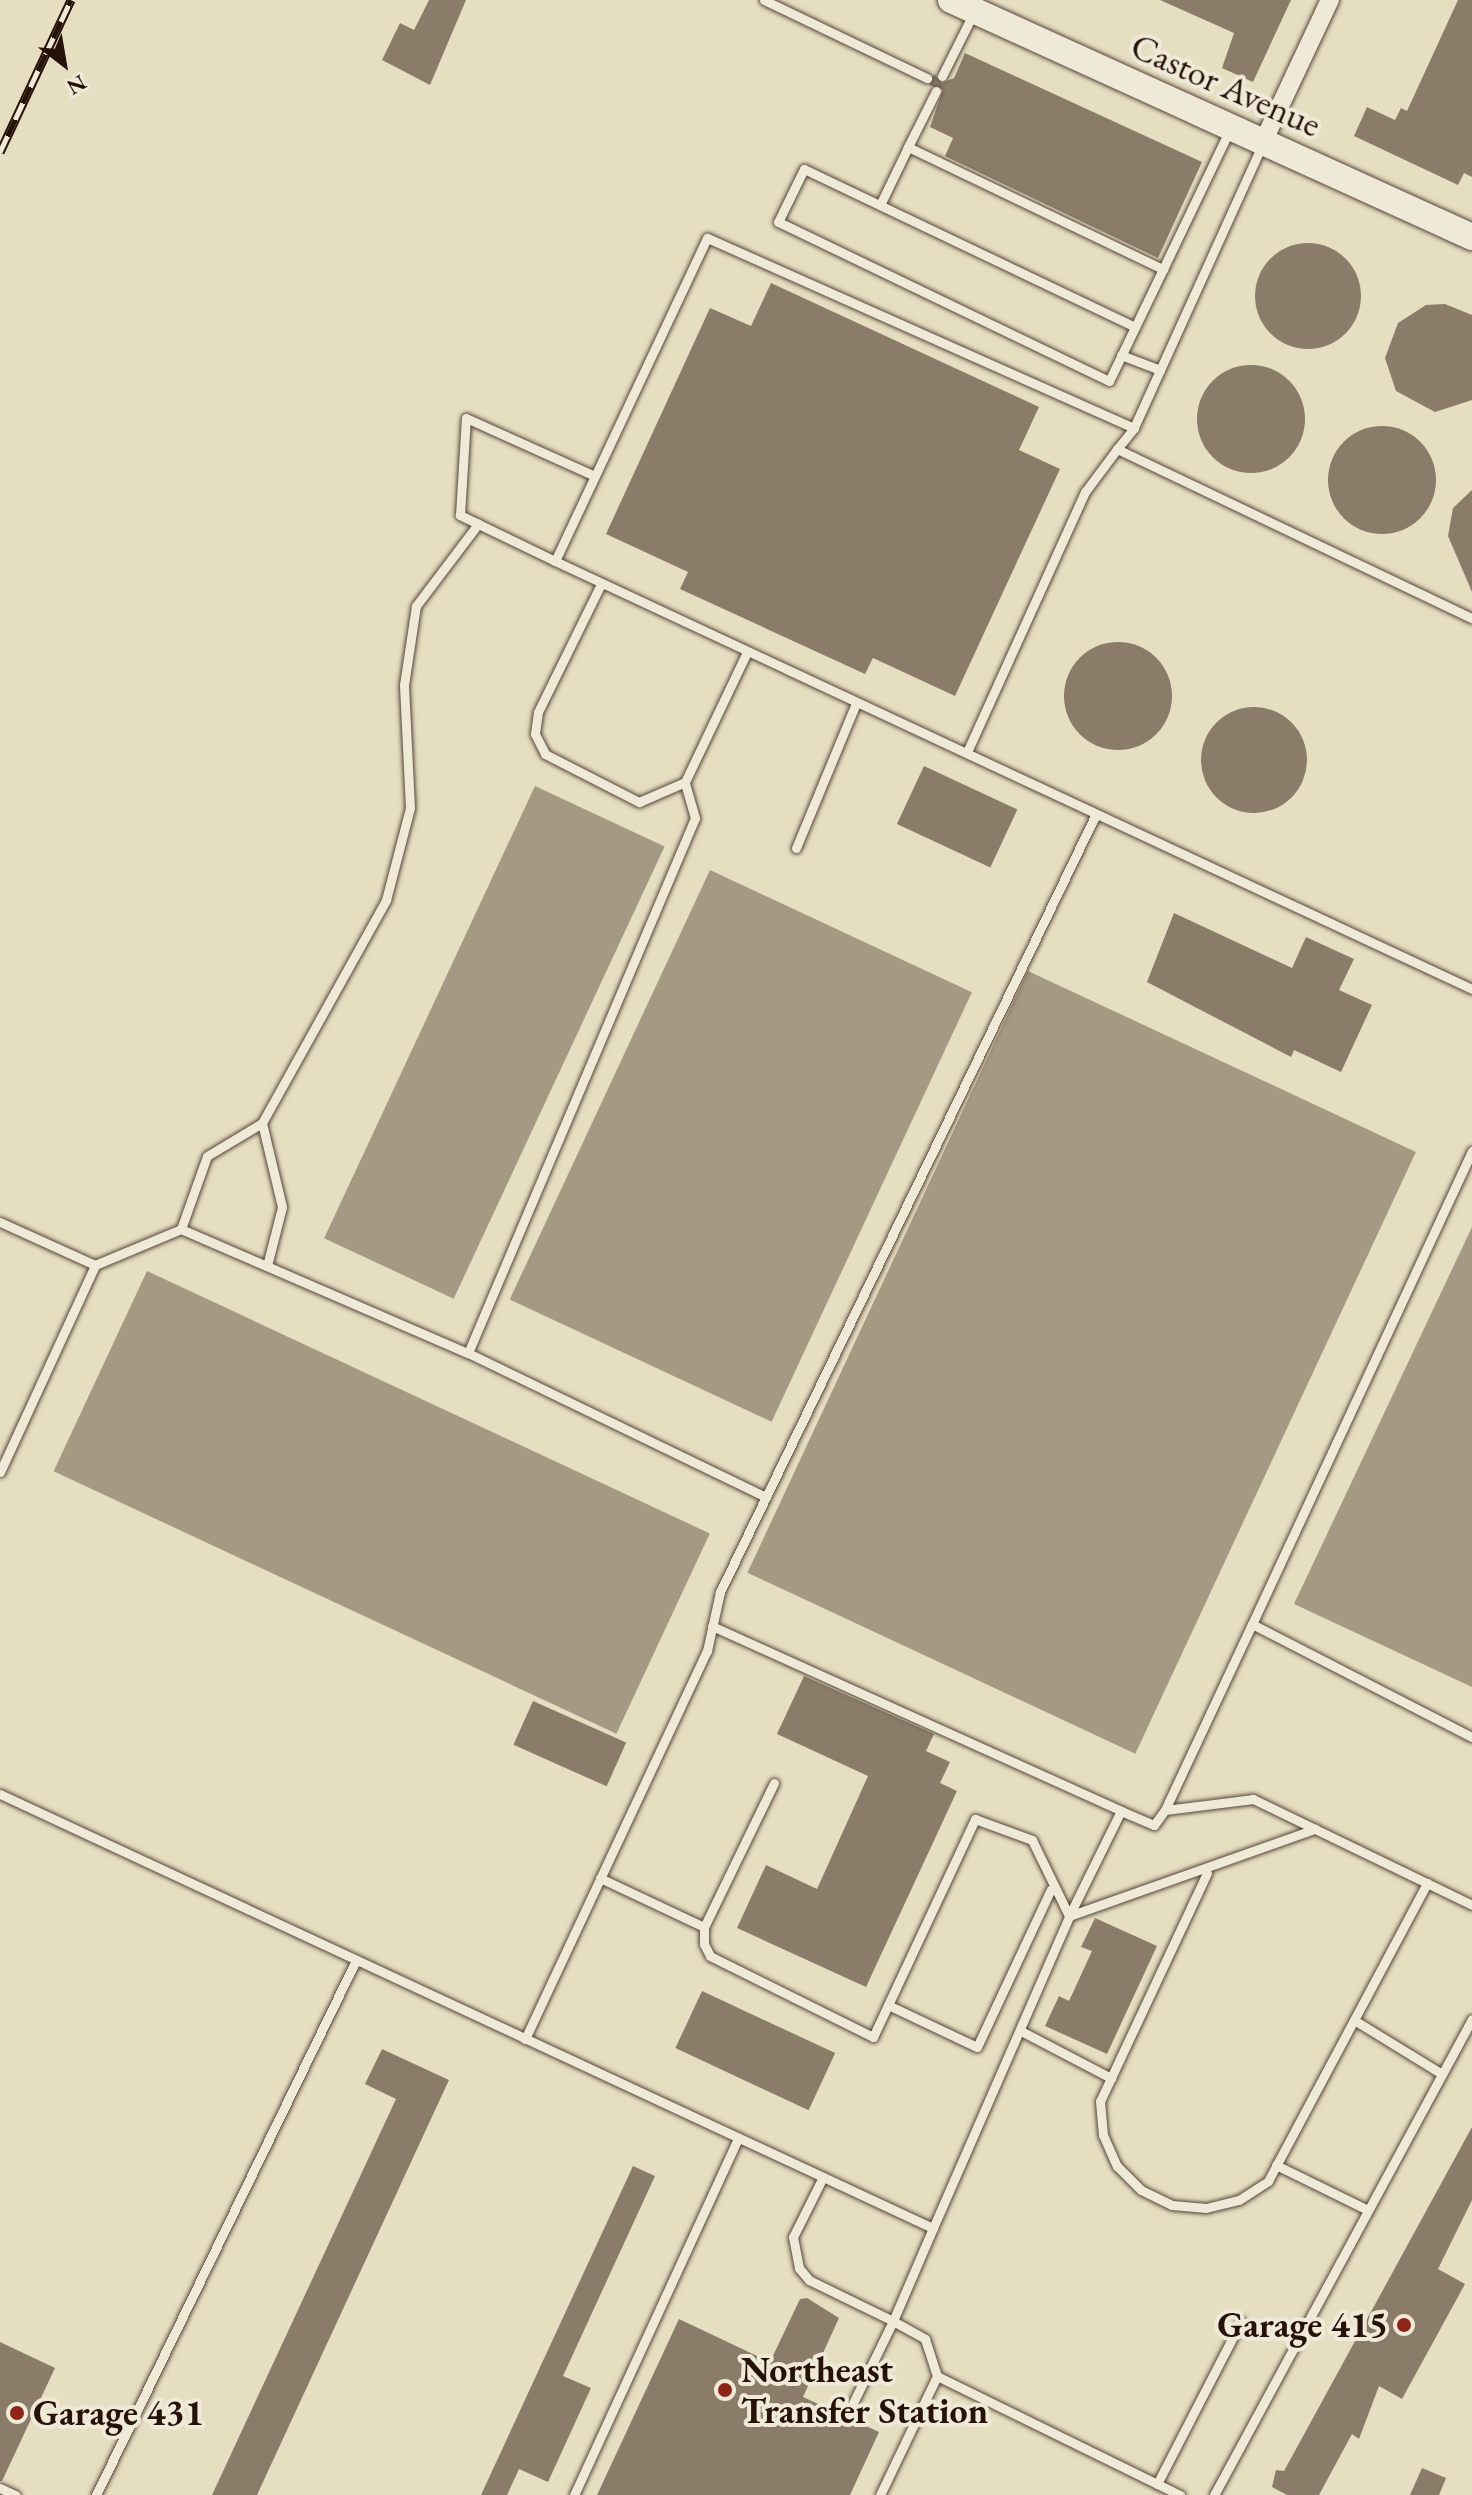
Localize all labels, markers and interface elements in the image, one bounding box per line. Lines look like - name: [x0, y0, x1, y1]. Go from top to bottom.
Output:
- north arrow: [24, 24, 104, 104]
- street label: Castor Avenue: [1124, 24, 1328, 146]
- text: N: [62, 68, 92, 102]
- place label: Garage 415: [1217, 2303, 1388, 2347]
- marker: Garage 415: [1395, 2316, 1413, 2334]
- place label: Northeast Transfer Station: [741, 2347, 988, 2432]
- marker: Northeast Transfer Station: [716, 2381, 734, 2399]
- place label: Garage 431: [33, 2391, 204, 2435]
- marker: Garage 431: [8, 2404, 26, 2422]

